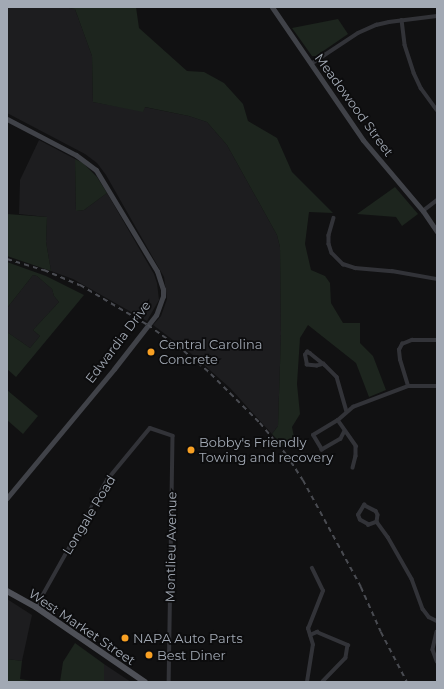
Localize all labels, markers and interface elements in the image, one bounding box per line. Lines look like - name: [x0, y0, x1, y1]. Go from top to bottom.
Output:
- street label: Meadowood Street: [311, 50, 397, 160]
- street label: Edwardia Drive: [82, 298, 154, 386]
- place label: Central Carolina Concrete: [159, 337, 263, 368]
- marker: Central Carolina Concrete: [146, 347, 156, 357]
- place label: Bobby's Friendly Towing and recovery: [199, 435, 333, 466]
- marker: Bobby's Friendly Towing and recovery: [186, 445, 196, 455]
- street label: Longale Road: [59, 472, 119, 558]
- street label: Montlieu Avenue: [162, 492, 180, 602]
- street label: West Market Street: [26, 586, 138, 668]
- place label: NAPA Auto Parts: [133, 630, 243, 646]
- marker: NAPA Auto Parts: [120, 633, 130, 643]
- place label: Best Diner: [157, 647, 226, 663]
- marker: Best Diner: [144, 650, 154, 660]

